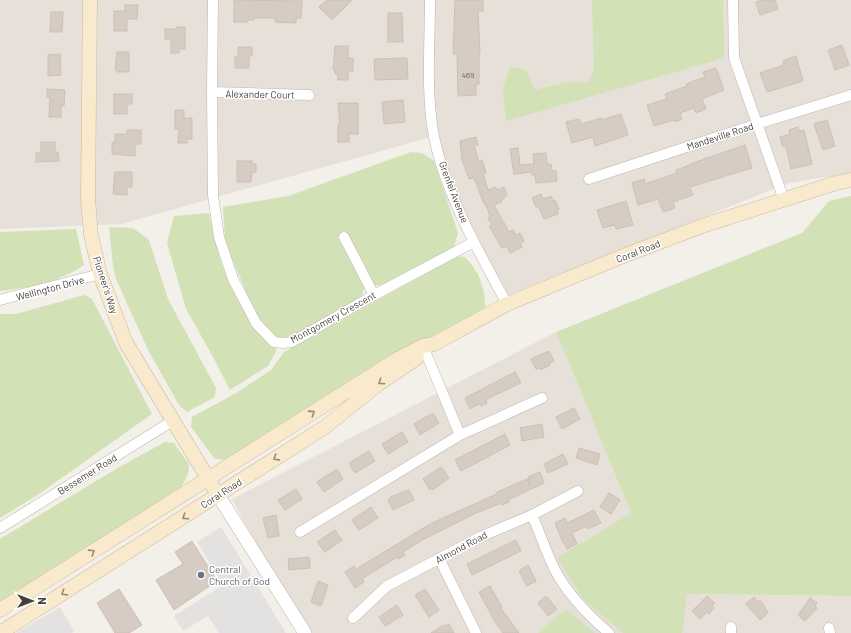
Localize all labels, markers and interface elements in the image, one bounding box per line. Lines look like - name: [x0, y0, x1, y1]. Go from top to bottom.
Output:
- house number: 469: [462, 70, 474, 80]
- street label: Alexander Court: [225, 87, 295, 101]
- street label: Mandeville Road: [685, 120, 755, 152]
- street label: Grenfel Avenue: [437, 160, 471, 224]
- street label: Coral Road: [614, 237, 662, 265]
- street label: Pioneer's Way: [91, 255, 121, 316]
- street label: Wellington Drive: [15, 273, 85, 303]
- street label: Montgomery Crescent: [288, 288, 378, 345]
- one-way arrow: [378, 377, 385, 385]
- one-way arrow: [308, 410, 315, 418]
- street label: Bessemer Road: [55, 451, 119, 497]
- one-way arrow: [273, 453, 280, 461]
- street label: Coral Road: [198, 475, 244, 511]
- one-way arrow: [182, 512, 189, 519]
- street label: Almond Road: [433, 528, 489, 566]
- one-way arrow: [88, 549, 95, 557]
- place label: Central Church of God: [209, 563, 270, 587]
- marker: Central Church of God: [196, 570, 206, 580]
- north arrow: [12, 581, 52, 621]
- one-way arrow: [61, 589, 68, 596]
- text: N: [36, 597, 49, 605]

